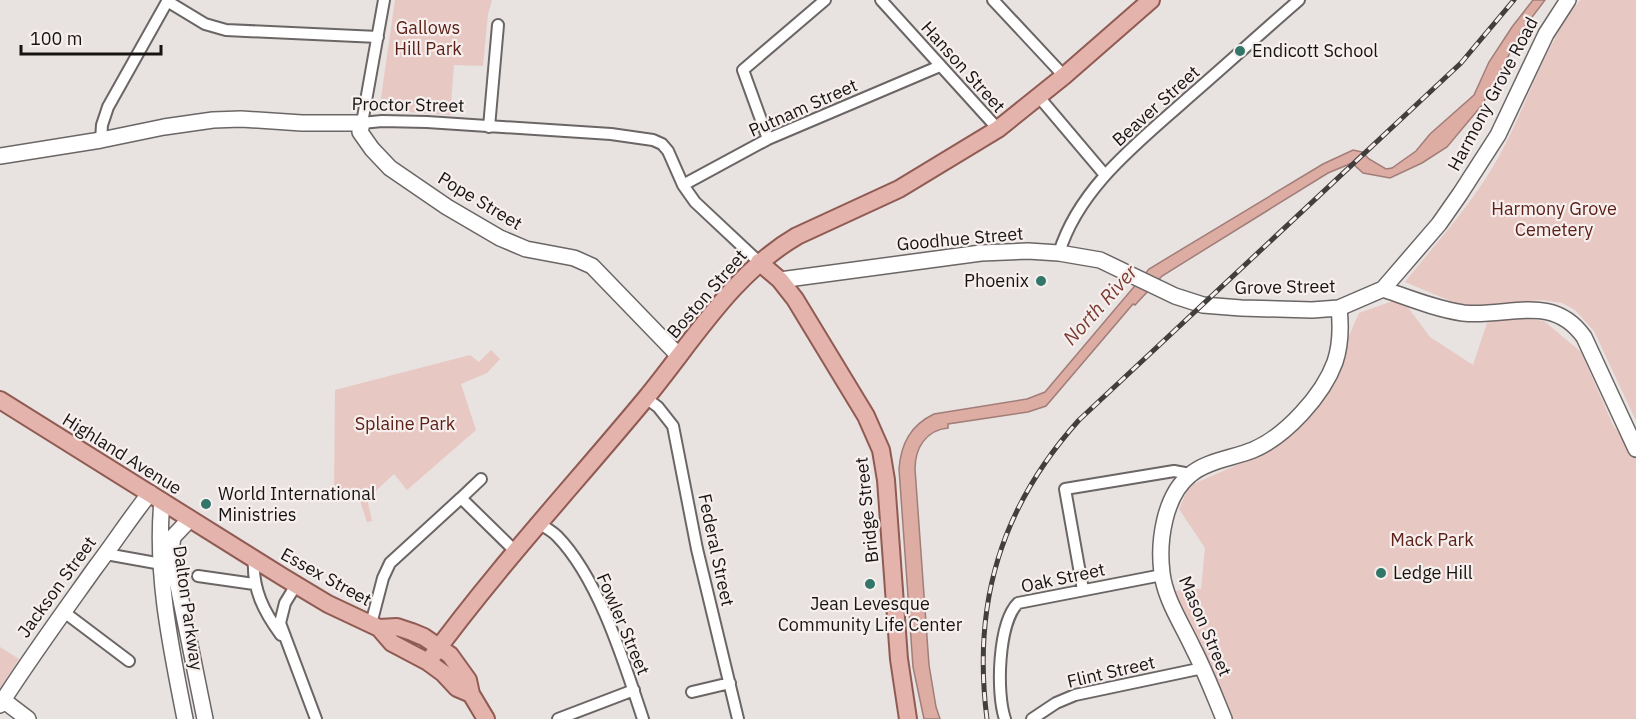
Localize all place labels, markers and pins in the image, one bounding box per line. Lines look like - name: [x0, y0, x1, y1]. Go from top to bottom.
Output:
- place label: Endicott School: [1252, 39, 1378, 62]
- marker: Endicott School: [1233, 44, 1247, 58]
- place label: Phoenix: [964, 269, 1029, 292]
- marker: Phoenix: [1034, 274, 1048, 288]
- place label: World International Ministries: [218, 482, 376, 526]
- marker: World International Ministries: [199, 497, 213, 511]
- place label: Ledge Hill: [1393, 561, 1473, 584]
- marker: Ledge Hill: [1374, 566, 1388, 580]
- marker: Jean Levesque Community Life Center: [863, 577, 877, 591]
- place label: Jean Levesque Community Life Center: [778, 592, 963, 636]

